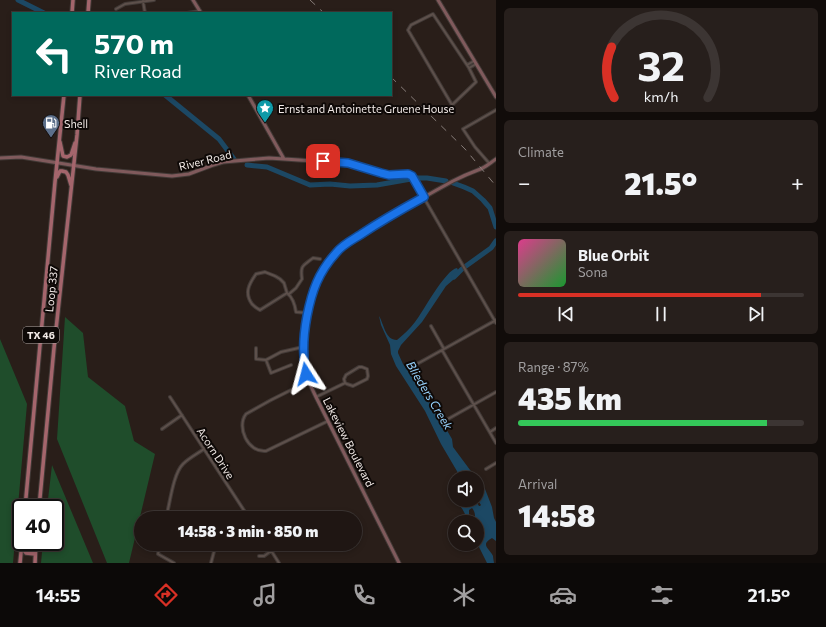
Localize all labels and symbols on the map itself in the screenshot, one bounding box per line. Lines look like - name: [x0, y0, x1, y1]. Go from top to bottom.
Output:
- place icon: Ernst and Antoinette Gruene House: [255, 98, 275, 123]
- place label: Ernst and Antoinette Gruene House: [278, 102, 455, 115]
- fuel station icon: Shell: [41, 113, 61, 138]
- place label: Shell: [64, 117, 88, 130]
- pin: [306, 144, 340, 178]
- street label: River Road: [177, 147, 233, 173]
- street label: Loop 337: [42, 265, 60, 313]
- road number: TX 46: [23, 327, 59, 343]
- position arrow: [285, 353, 327, 395]
- water label: Blieders Creek: [404, 358, 456, 432]
- street label: Lakeview Boulevard: [321, 395, 377, 489]
- street label: Acorn Drive: [195, 425, 238, 481]
- speed limit sign: 40: [12, 499, 64, 551]

